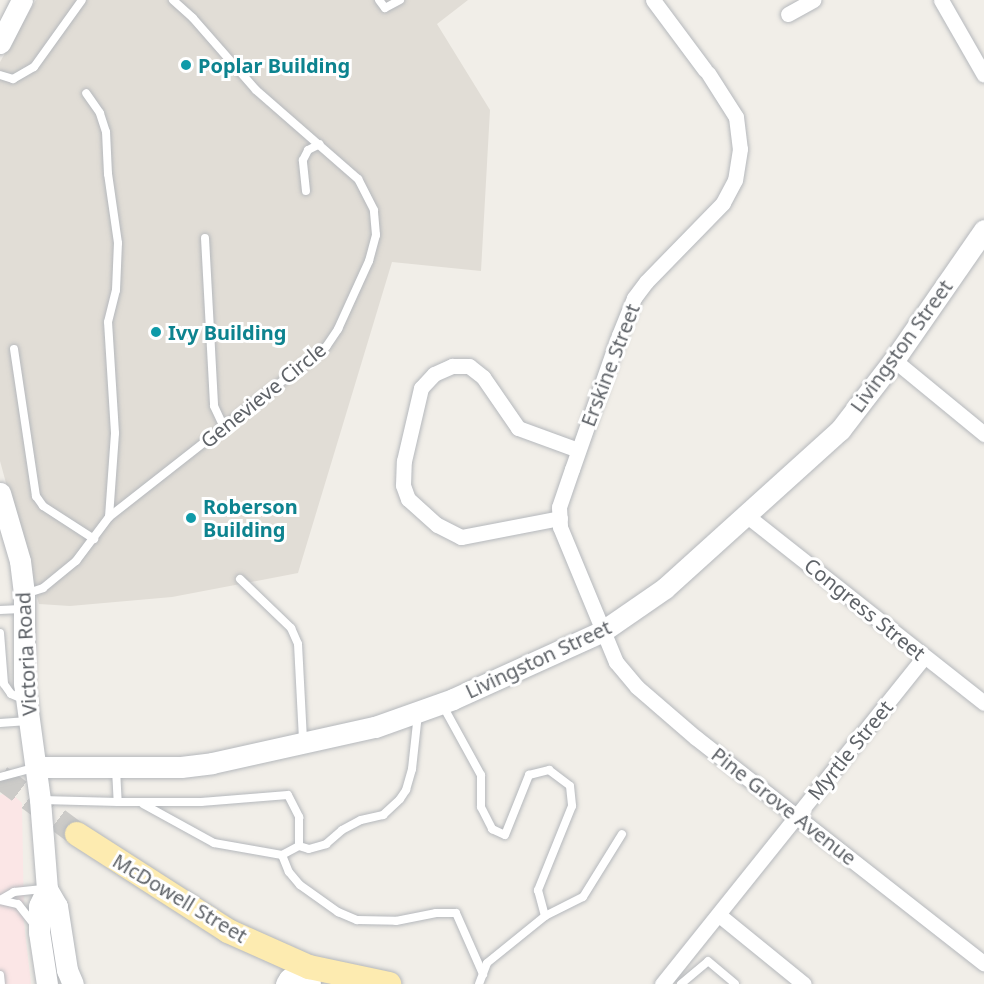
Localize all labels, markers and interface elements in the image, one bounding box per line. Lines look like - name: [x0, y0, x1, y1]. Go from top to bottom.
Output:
- place label: Poplar Building: [198, 53, 350, 77]
- marker: Poplar Building: [179, 58, 193, 72]
- street label: Livingston Street: [845, 275, 957, 417]
- street label: Erskine Street: [576, 300, 644, 430]
- place label: Ivy Building: [168, 320, 286, 344]
- marker: Ivy Building: [149, 325, 163, 339]
- street label: Genevieve Circle: [196, 337, 330, 453]
- place label: Roberson Building: [203, 494, 298, 541]
- marker: Roberson Building: [184, 511, 198, 525]
- street label: Congress Street: [800, 553, 930, 665]
- street label: Victoria Road: [11, 591, 41, 717]
- street label: Livingston Street: [461, 615, 615, 703]
- street label: Myrtle Street: [803, 695, 897, 805]
- street label: Pine Grove Avenue: [707, 742, 861, 870]
- street label: McDowell Street: [109, 848, 251, 948]

